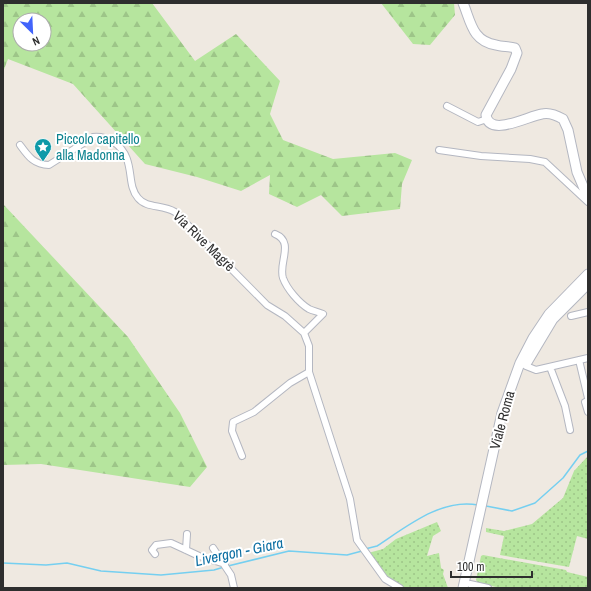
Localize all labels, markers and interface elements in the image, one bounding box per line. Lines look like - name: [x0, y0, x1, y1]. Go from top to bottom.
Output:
- north arrow: [12, 12, 52, 52]
- text: N: [30, 33, 42, 49]
- place label: Piccolo capitello alla Madonna: [56, 130, 140, 164]
- place icon: Piccolo capitello alla Madonna: [33, 137, 53, 162]
- street label: Via Rive Magrè: [169, 207, 239, 275]
- street label: Viale Roma: [486, 388, 519, 451]
- water label: Livergon - Giara: [193, 532, 285, 571]
- scale bar: [451, 553, 532, 579]
- text: 100 m: [457, 559, 484, 575]

